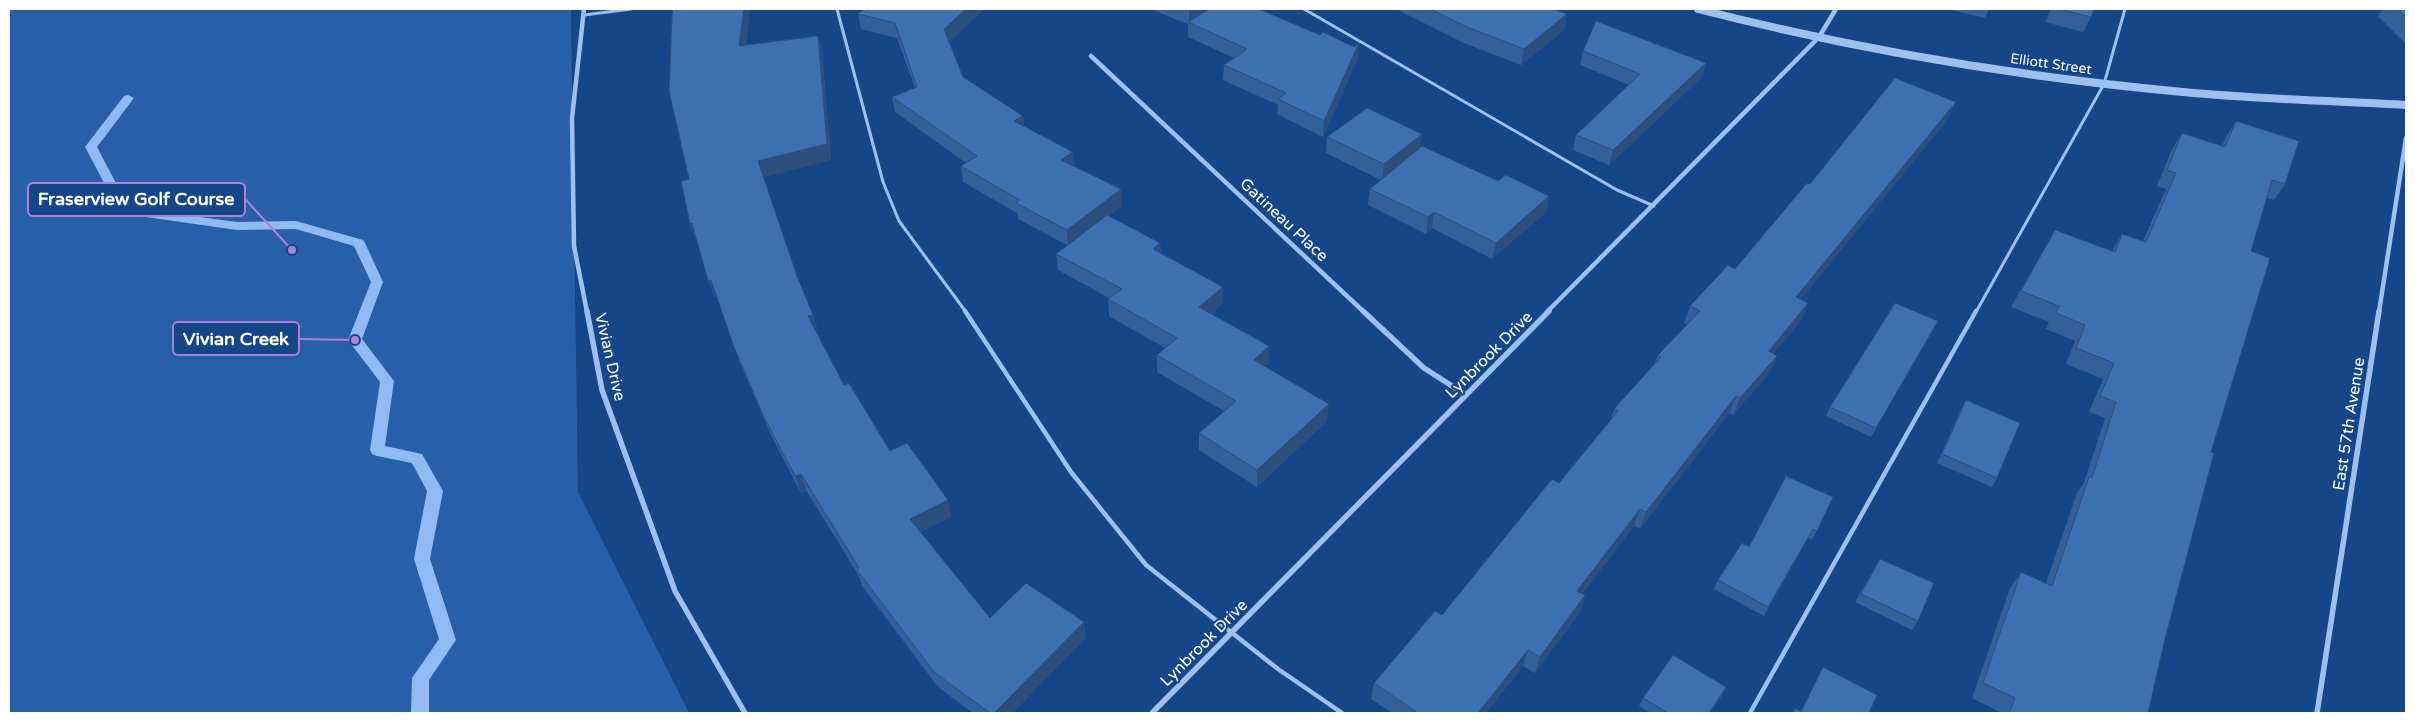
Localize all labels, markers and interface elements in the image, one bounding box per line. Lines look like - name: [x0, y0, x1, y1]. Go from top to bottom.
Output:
- street label: Elliott Street: [2009, 50, 2094, 78]
- street label: Gatineau Place: [1236, 174, 1332, 266]
- callout: Fraserview Golf Course: [28, 183, 245, 216]
- text: Fraserview Golf Course: [38, 188, 234, 210]
- street label: Lynbrook Drive: [1441, 307, 1537, 403]
- street label: Vivian Drive: [590, 311, 630, 403]
- callout: Vivian Creek: [173, 322, 299, 355]
- text: Vivian Creek: [183, 328, 289, 350]
- street label: East 57th Avenue: [2329, 356, 2369, 492]
- street label: Lynbrook Drive: [1156, 595, 1252, 691]

